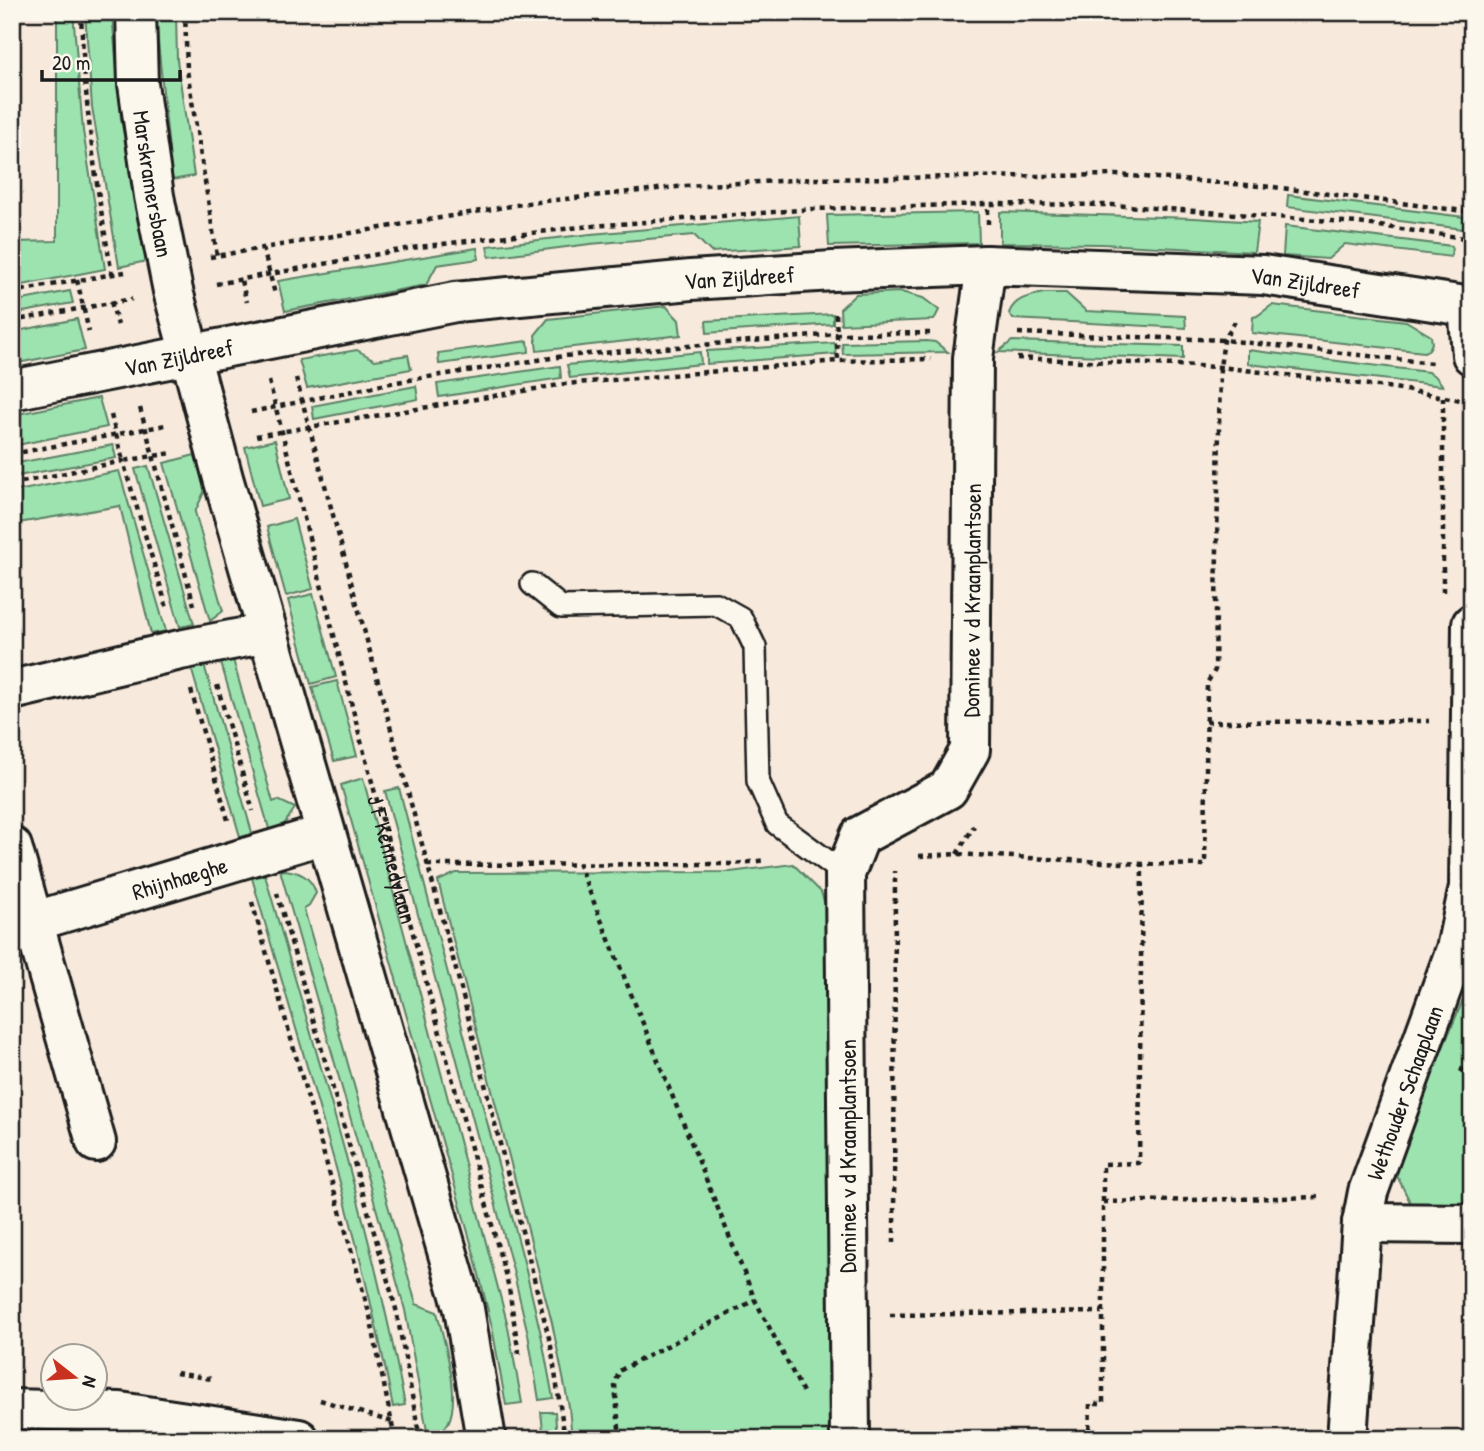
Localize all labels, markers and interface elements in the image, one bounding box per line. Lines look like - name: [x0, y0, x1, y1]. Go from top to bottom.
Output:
- scale bar: [42, 38, 180, 82]
- text: 20 m: [52, 48, 90, 77]
- street label: Marskramersbaan: [126, 108, 181, 260]
- street label: Van Zijldreef: [683, 258, 796, 296]
- street label: Van Zijldreef: [1250, 259, 1363, 305]
- street label: Van Zijldreef: [122, 331, 237, 383]
- street label: Dominee v d Kraanplantsoen: [955, 483, 988, 718]
- street label: J F Kennedylaan: [361, 791, 425, 927]
- street label: Rhijnhaeghe: [128, 849, 231, 907]
- street label: Wethouder Schaaplaan: [1358, 1001, 1450, 1184]
- street label: Dominee v d Kraanplantsoen: [832, 1039, 863, 1273]
- north arrow: [38, 1342, 108, 1412]
- text: N: [76, 1373, 104, 1391]

